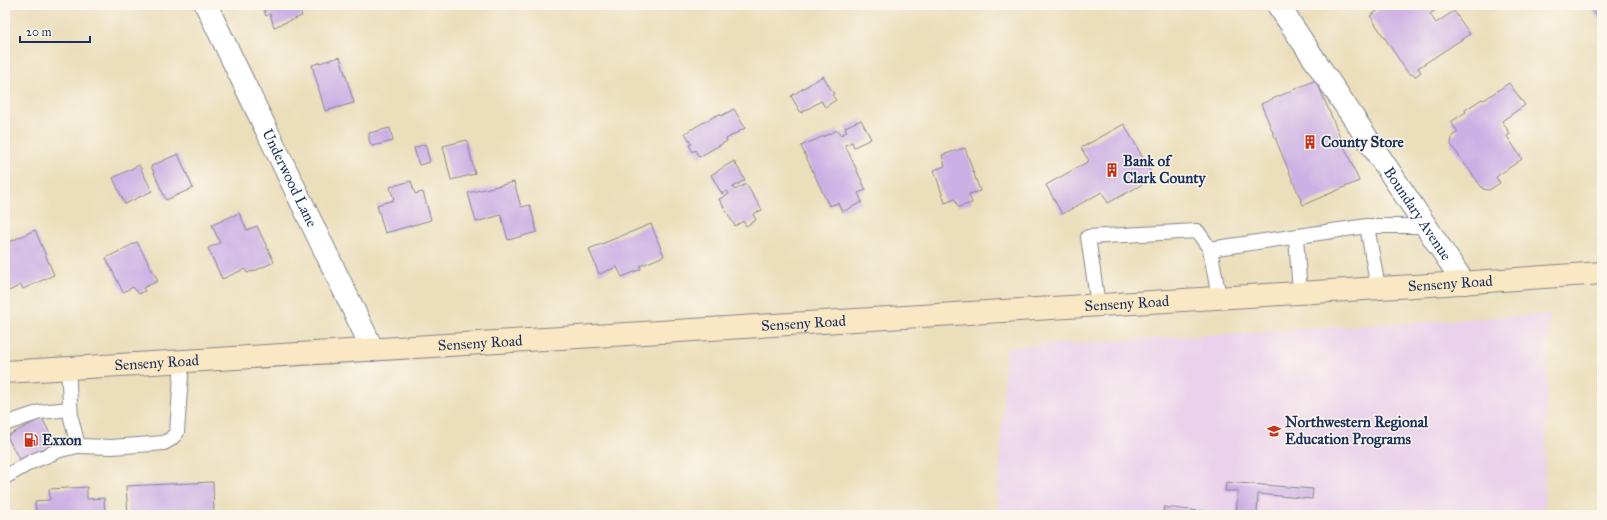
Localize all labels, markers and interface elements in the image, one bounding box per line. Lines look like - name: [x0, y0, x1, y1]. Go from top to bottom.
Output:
- scale bar: [20, 18, 90, 44]
- text: 20 m: [26, 25, 52, 39]
- street label: Underwood Lane: [258, 126, 321, 230]
- place label: County Store: [1321, 133, 1405, 152]
- building icon: County Store: [1302, 134, 1318, 150]
- place label: Bank of Clark County: [1123, 152, 1207, 188]
- building icon: Bank of Clark County: [1104, 162, 1120, 178]
- street label: Boundary Avenue: [1380, 163, 1455, 264]
- street label: Senseny Road: [1407, 272, 1494, 295]
- street label: Senseny Road: [1084, 292, 1170, 315]
- street label: Senseny Road: [761, 312, 847, 335]
- street label: Senseny Road: [437, 331, 523, 355]
- street label: Senseny Road: [114, 351, 200, 374]
- place label: Northwestern Regional Education Programs: [1285, 413, 1429, 449]
- school or university icon: Northwestern Regional Education Programs: [1266, 423, 1282, 439]
- place label: Exxon: [42, 431, 83, 449]
- fuel station icon: Exxon: [23, 432, 39, 448]

